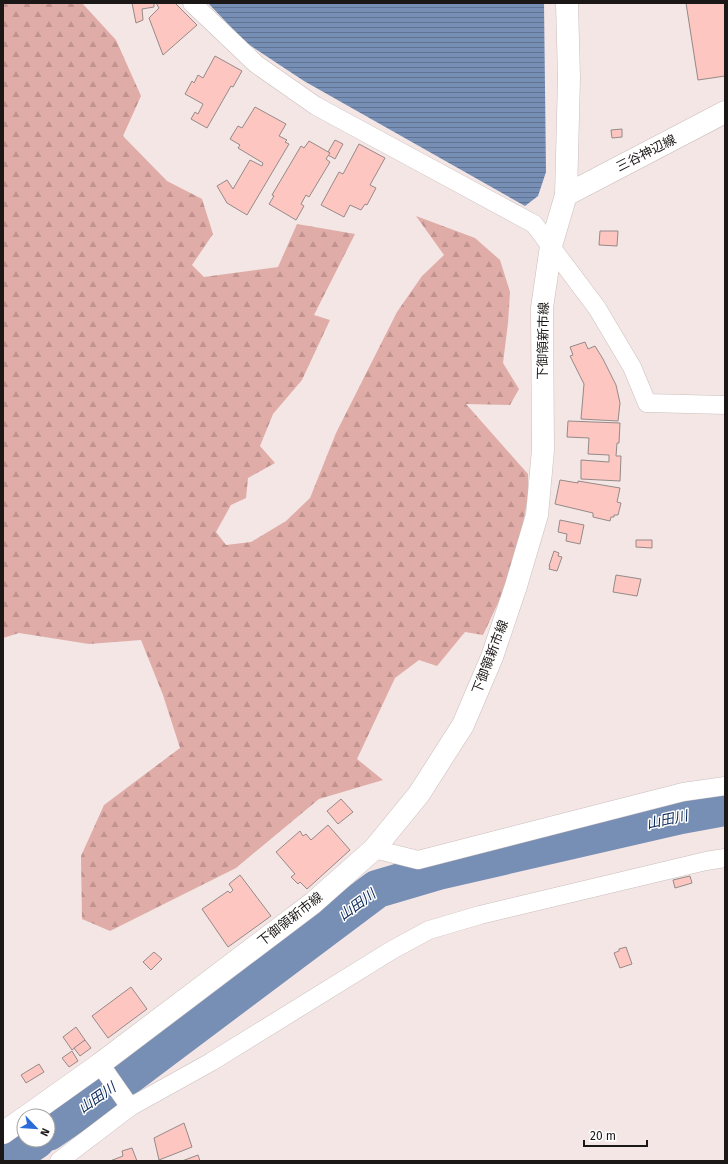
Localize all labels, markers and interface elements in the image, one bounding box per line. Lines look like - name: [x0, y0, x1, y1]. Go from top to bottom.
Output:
- street label: 三谷神辺線: [614, 132, 678, 174]
- street label: 下御領新市線: [535, 302, 551, 380]
- street label: 下御領新市線: [469, 618, 511, 696]
- water label: 山田川: [645, 807, 691, 833]
- water label: 山田川: [335, 885, 381, 924]
- street label: 下御領新市線: [255, 889, 325, 949]
- water label: 山田川: [75, 1078, 121, 1117]
- north arrow: [16, 1108, 56, 1148]
- scale bar: [584, 1122, 647, 1148]
- text: N: [37, 1126, 52, 1138]
- text: 20 m: [590, 1129, 616, 1143]

